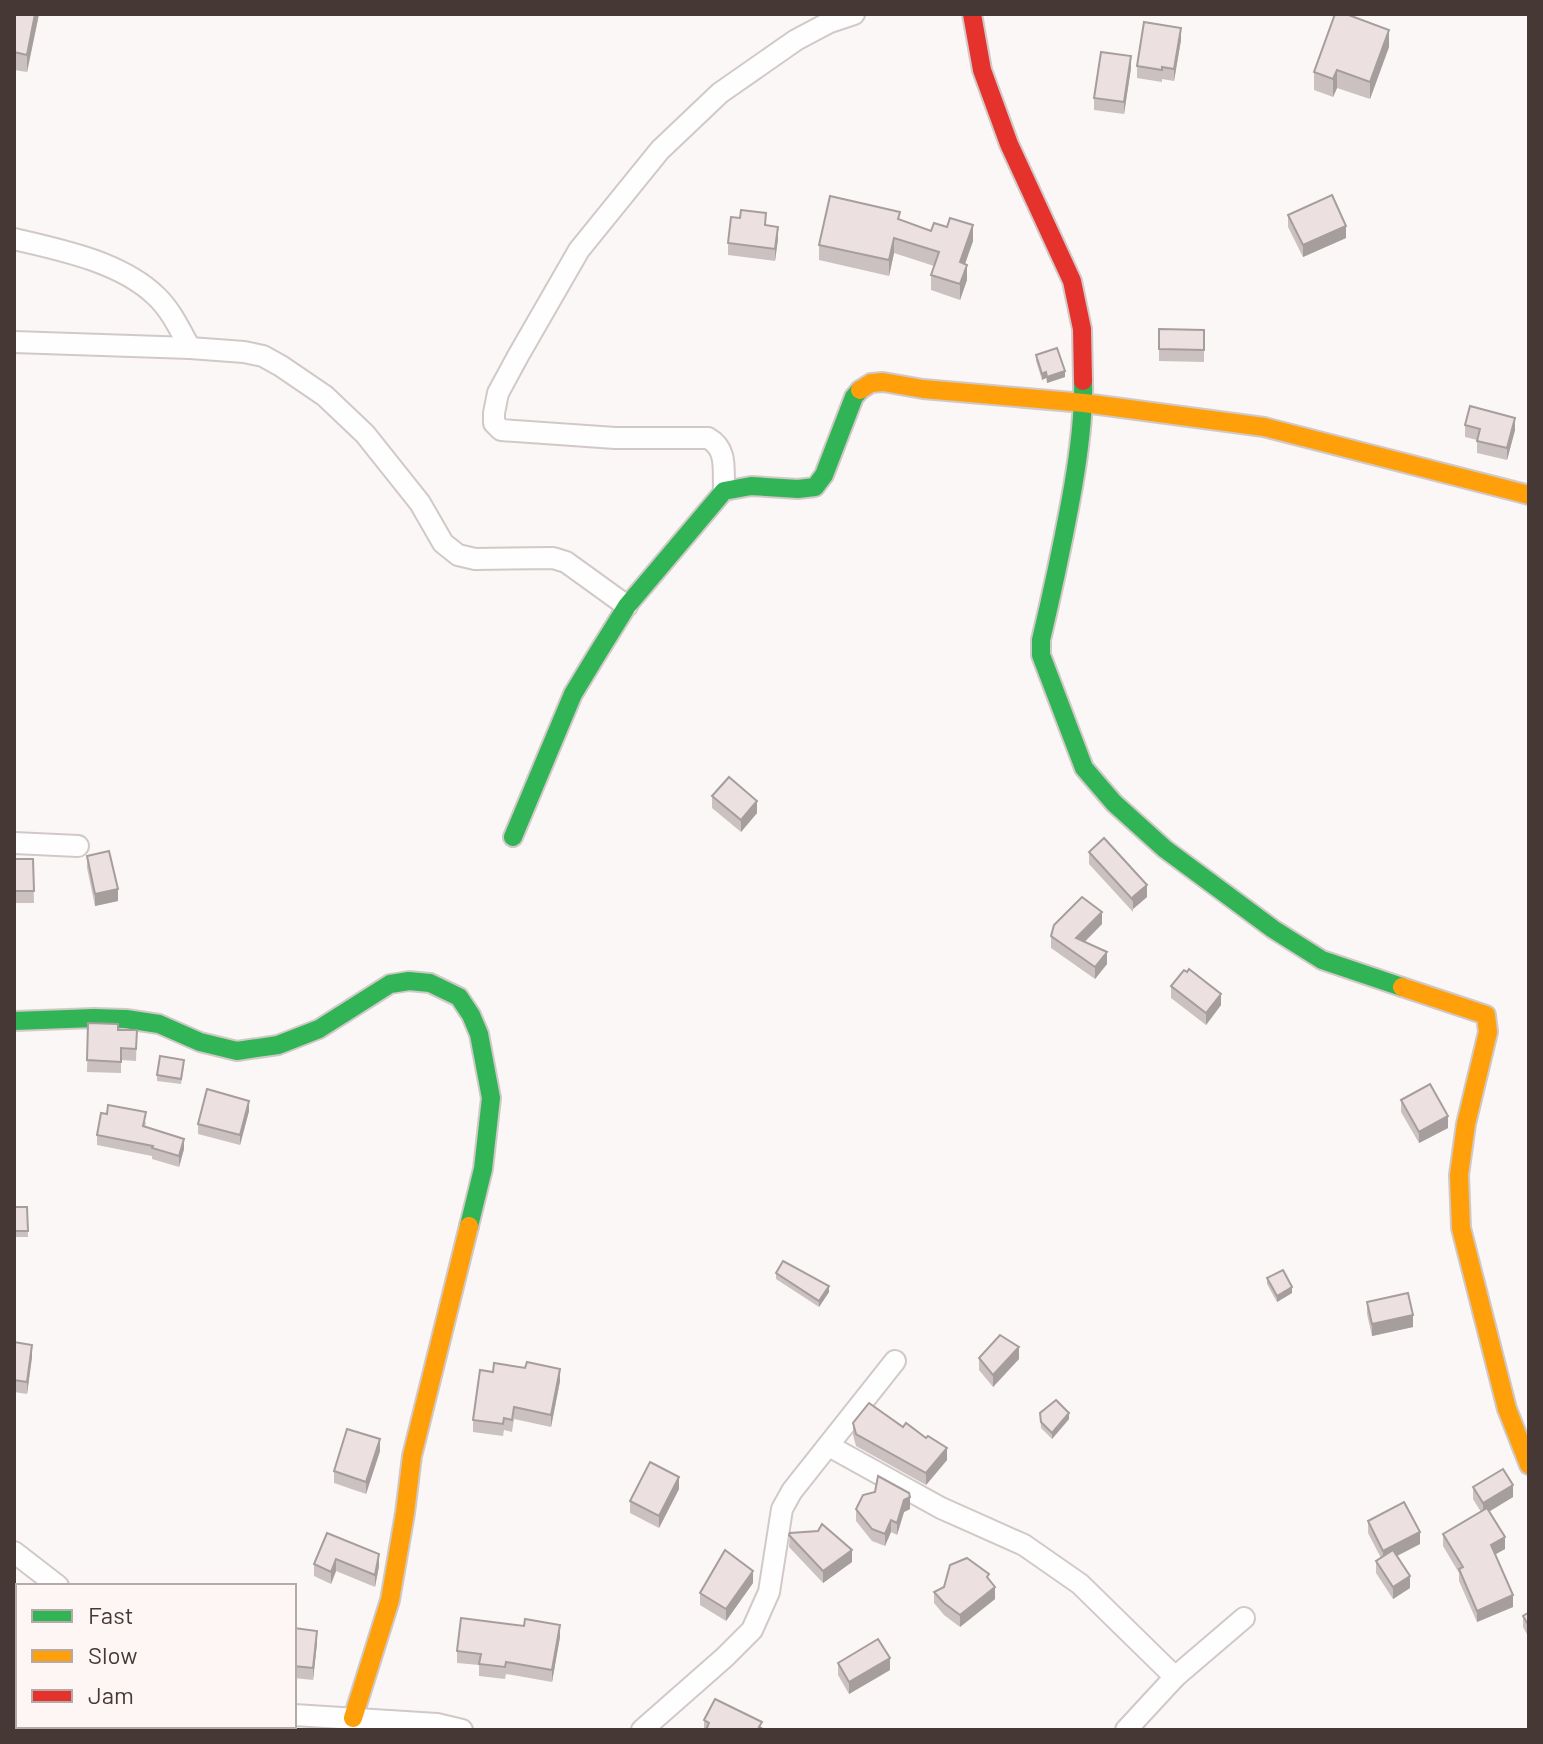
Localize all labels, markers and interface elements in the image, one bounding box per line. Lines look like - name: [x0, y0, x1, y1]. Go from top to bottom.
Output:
- legend: [16, 1584, 296, 1728]
- text: Fast: [88, 1600, 133, 1629]
- text: Slow: [88, 1640, 137, 1669]
- text: Jam: [88, 1680, 134, 1709]

